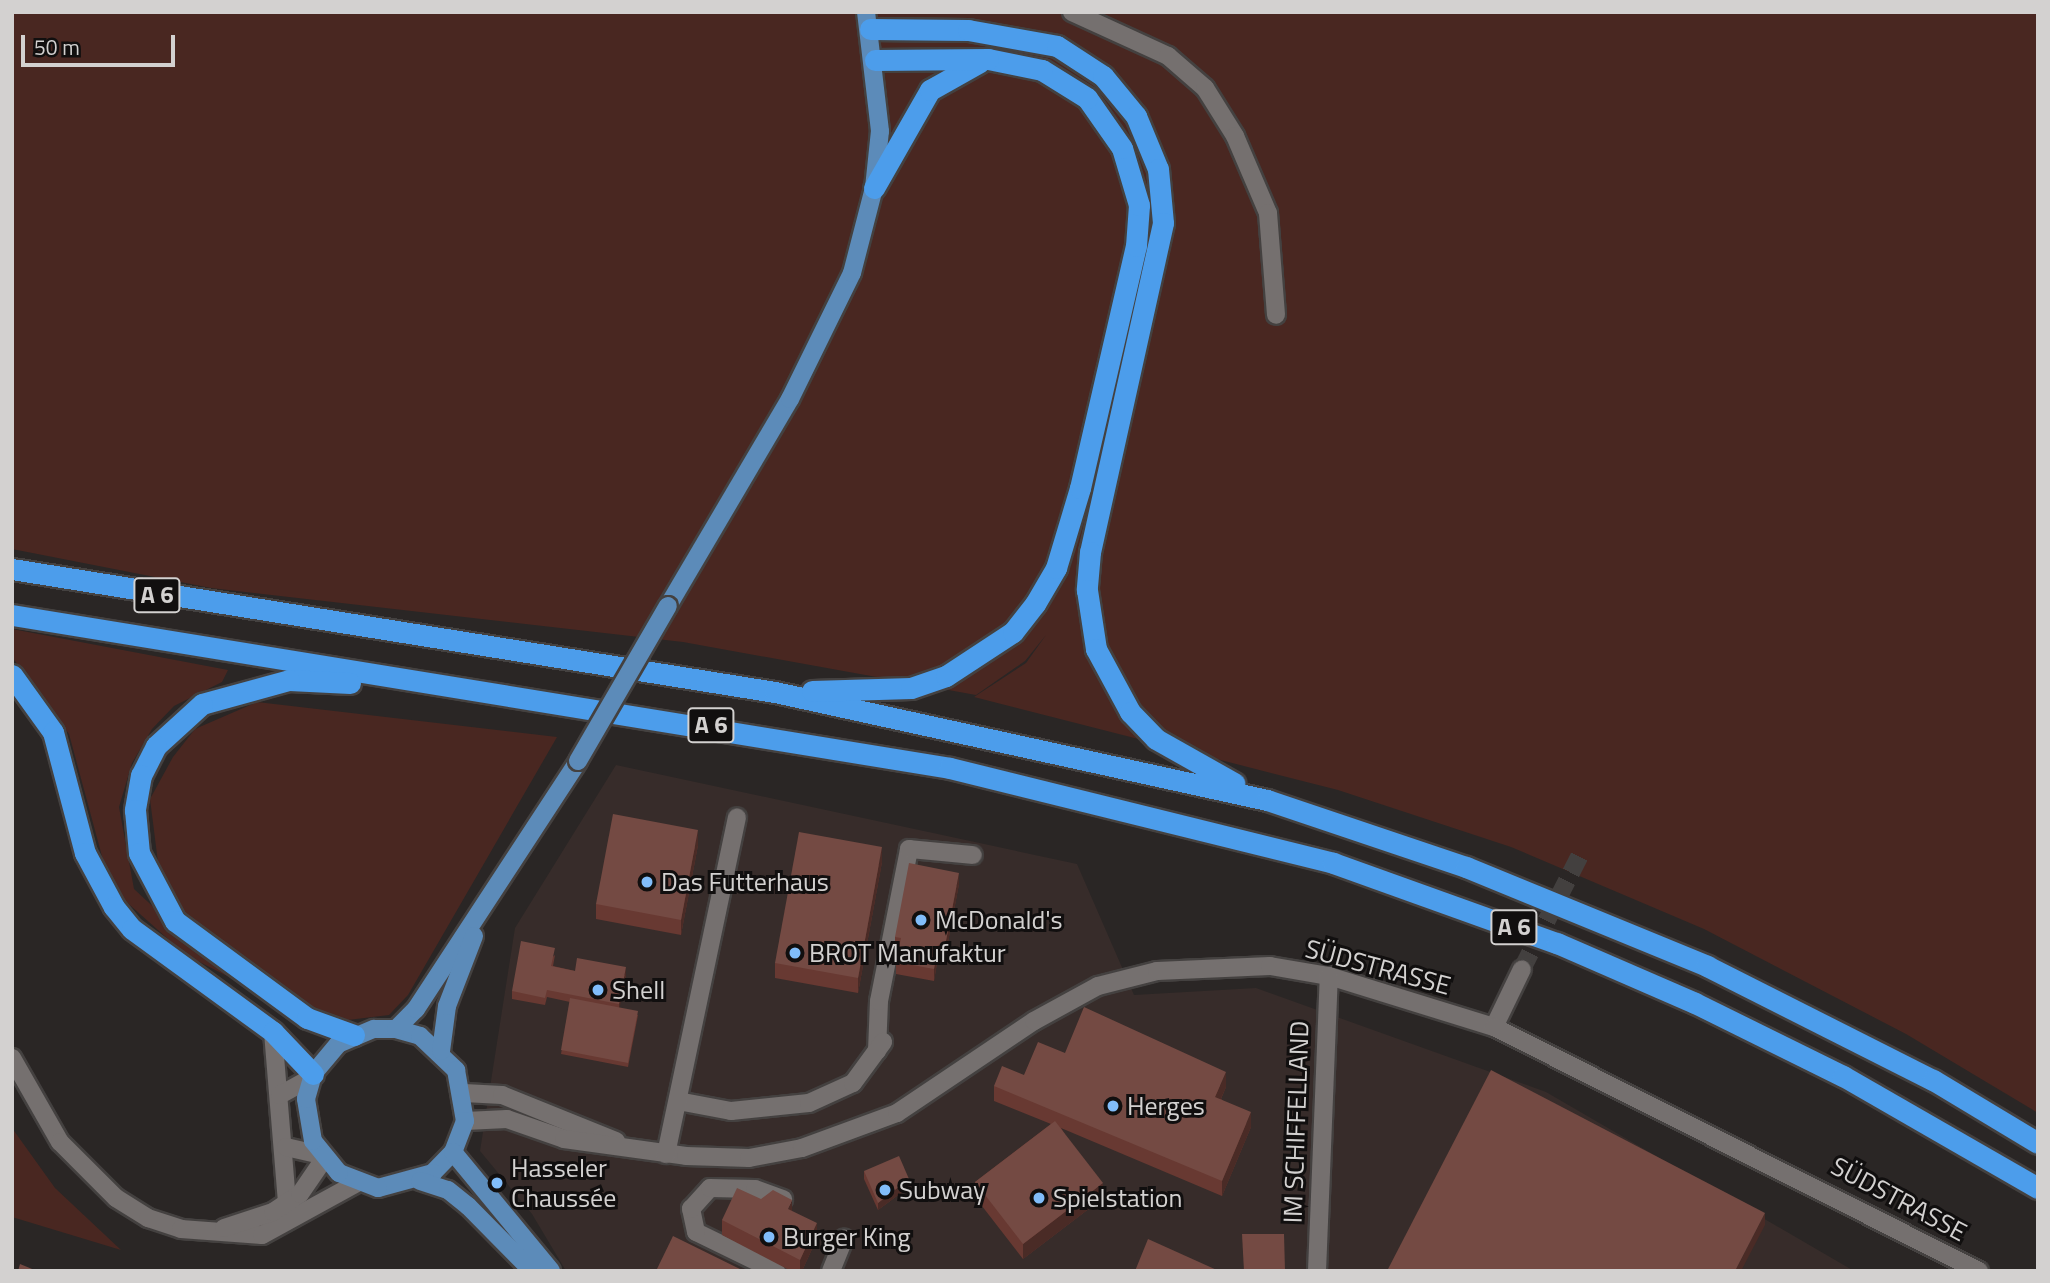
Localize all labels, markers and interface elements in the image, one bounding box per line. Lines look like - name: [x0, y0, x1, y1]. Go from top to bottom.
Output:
- scale bar: [24, 21, 178, 65]
- text: 50 m: [34, 31, 80, 63]
- road number: A 6: [132, 574, 182, 616]
- road number: A 6: [686, 704, 736, 746]
- place label: Das Futterhaus: [661, 866, 829, 898]
- marker: Das Futterhaus: [639, 874, 655, 890]
- place label: McDonald's: [935, 904, 1063, 936]
- road number: A 6: [1490, 906, 1538, 947]
- marker: McDonald's: [913, 912, 929, 928]
- street label: SÜDSTRASSE: [1302, 933, 1454, 1001]
- place label: BROT Manufaktur: [809, 937, 1006, 969]
- marker: BROT Manufaktur: [787, 945, 803, 961]
- place label: Shell: [612, 974, 665, 1006]
- marker: Shell: [590, 982, 606, 998]
- street label: IM SCHIFFELLAND: [1277, 1020, 1315, 1224]
- place label: Herges: [1127, 1090, 1205, 1122]
- marker: Herges: [1105, 1098, 1121, 1114]
- street label: SÜDSTRASSE: [1826, 1150, 1972, 1248]
- place label: Hasseler Chaussée: [511, 1152, 616, 1214]
- place label: Subway: [899, 1174, 986, 1206]
- marker: Hasseler Chaussée: [489, 1175, 505, 1191]
- marker: Subway: [877, 1182, 893, 1198]
- place label: Spielstation: [1053, 1182, 1182, 1214]
- marker: Spielstation: [1031, 1190, 1047, 1206]
- place label: Burger King: [783, 1221, 911, 1253]
- marker: Burger King: [761, 1229, 777, 1245]

